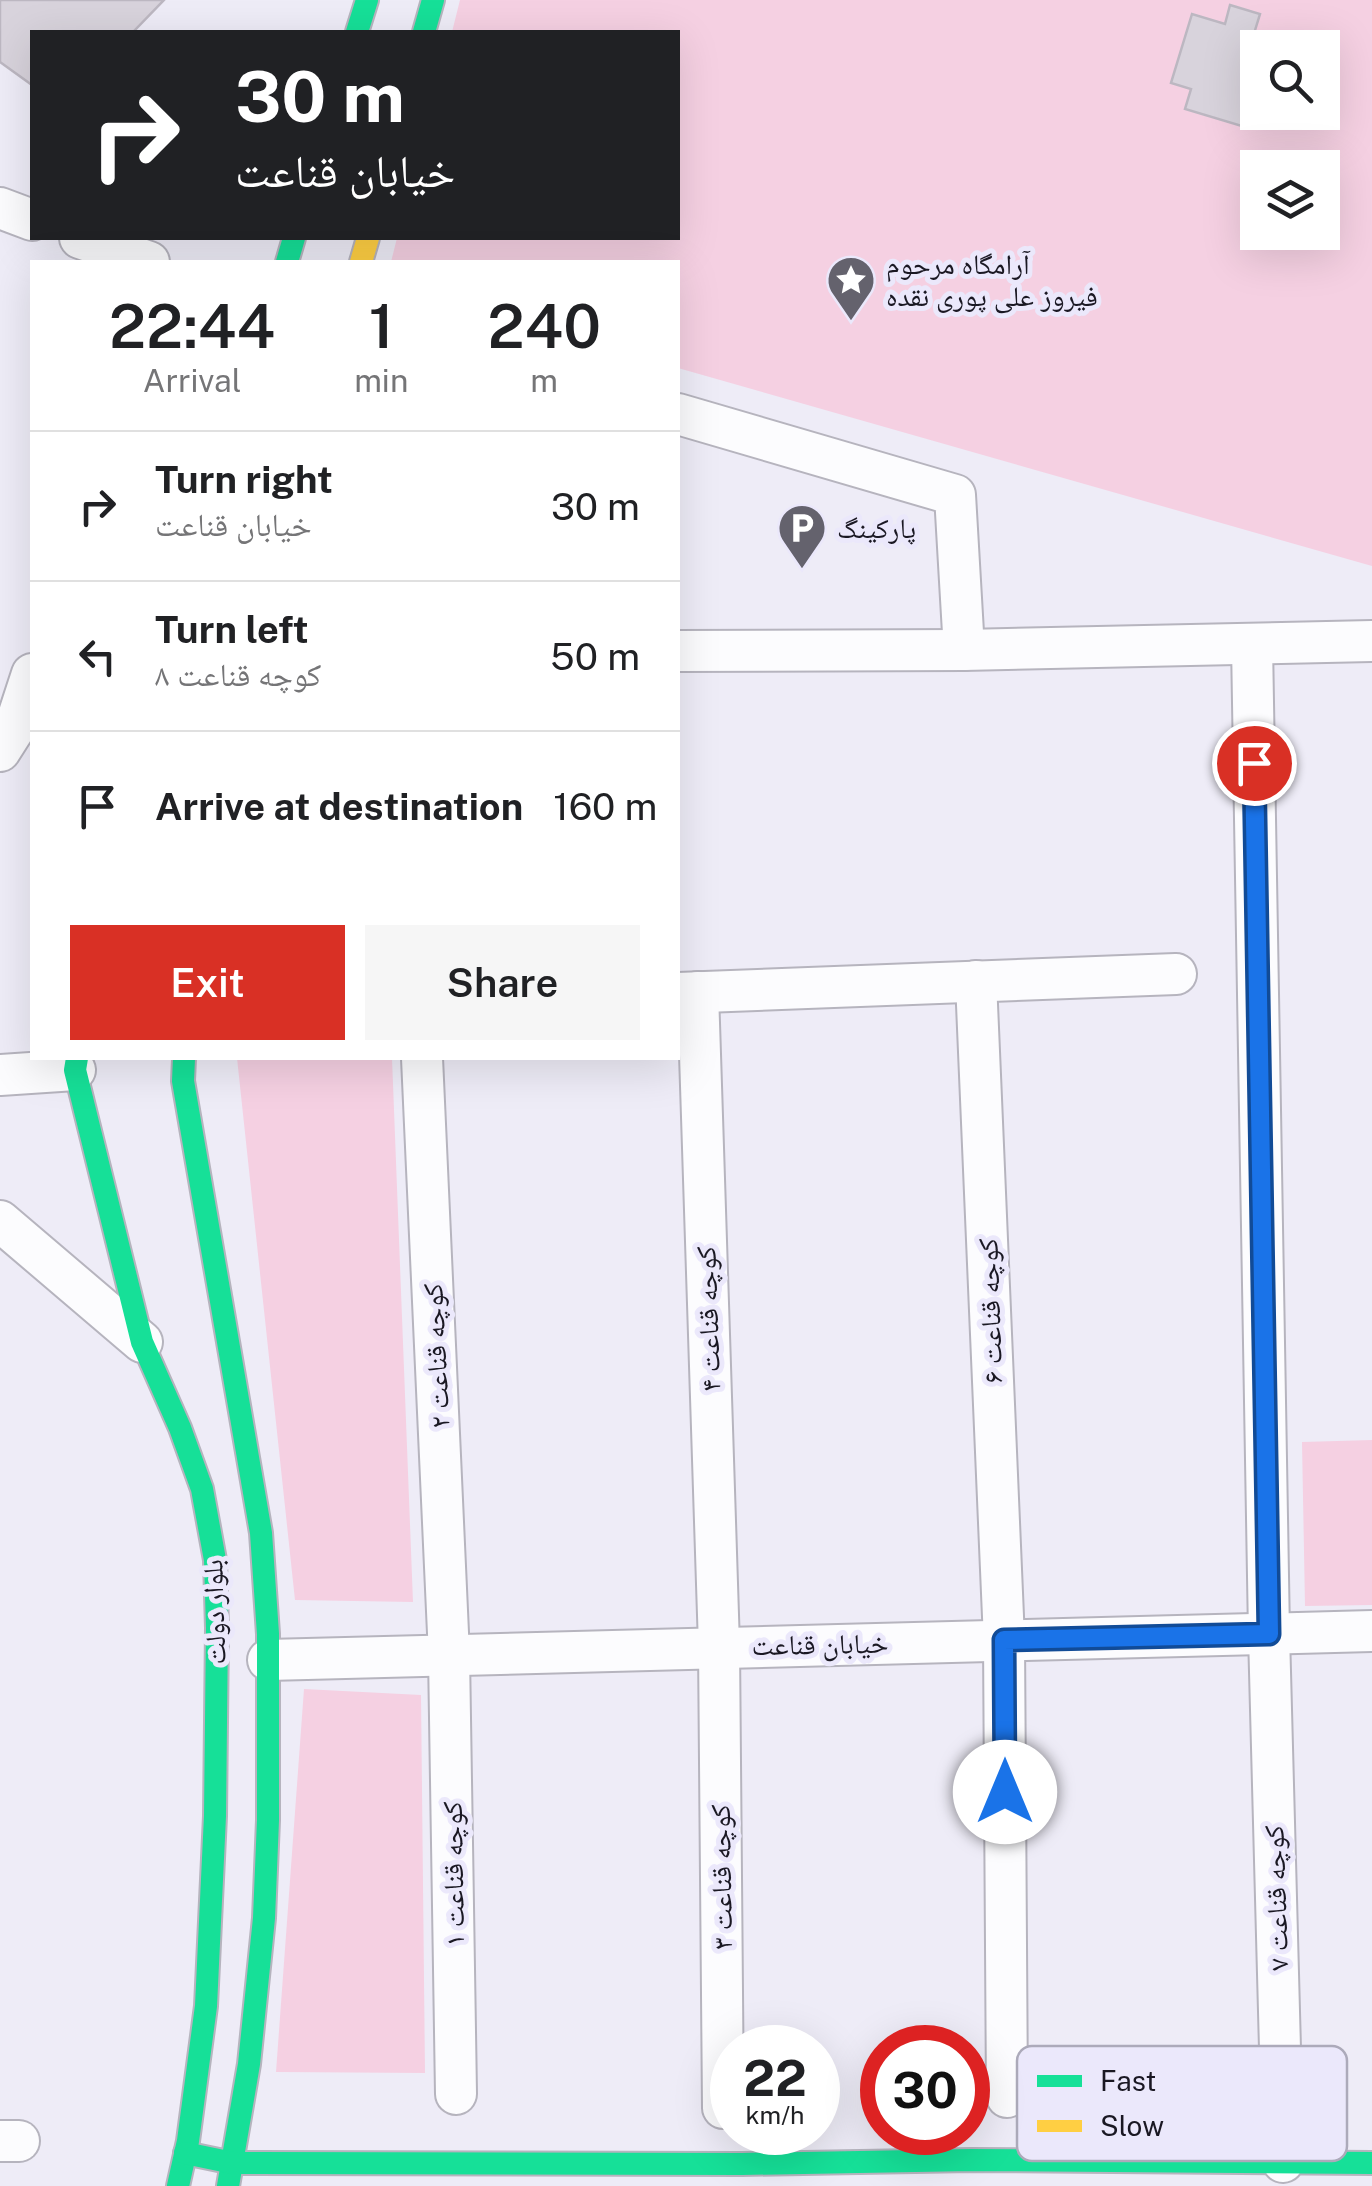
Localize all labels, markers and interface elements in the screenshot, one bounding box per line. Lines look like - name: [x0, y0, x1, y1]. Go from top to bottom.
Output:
- map controls: [1240, 30, 1340, 250]
- button: search: [1240, 30, 1340, 130]
- text: 30 m: [235, 55, 405, 138]
- icon: right: [70, 70, 200, 200]
- text: خیابان قناعت: [235, 144, 455, 197]
- button: layers: [1240, 150, 1340, 250]
- place label: آرامگاه مرحوم فیروز علی پوری نقده: [886, 247, 1098, 314]
- place icon: آرامگاه مرحوم فیروز علی پوری نقده: [825, 254, 877, 322]
- text: 22:44: [109, 291, 275, 362]
- text: 1: [369, 291, 394, 362]
- text: 240: [487, 291, 601, 362]
- text: Arrival: [143, 362, 241, 399]
- text: min: [354, 362, 408, 399]
- text: m: [530, 362, 558, 399]
- text: Turn right: [155, 457, 333, 502]
- icon: right: [70, 479, 125, 534]
- text: 30 m: [551, 484, 640, 529]
- parking icon: پارکینگ: [776, 502, 828, 570]
- text: خیابان قناعت: [155, 506, 312, 543]
- place label: پارکینگ: [837, 511, 916, 545]
- text: Turn left: [155, 607, 309, 652]
- icon: left: [70, 629, 125, 684]
- text: 50 m: [550, 634, 640, 679]
- text: کوچه قناعت ۸: [155, 656, 321, 693]
- pin: [1212, 721, 1297, 806]
- icon: arrive: [1227, 736, 1282, 791]
- icon: arrive: [70, 779, 125, 834]
- text: Arrive at destination: [155, 784, 523, 829]
- text: 160 m: [553, 784, 657, 829]
- button: Exit: [70, 925, 345, 1040]
- button: Share: [365, 925, 640, 1040]
- street label: کوچه قناعت ۶: [970, 1237, 1009, 1384]
- street label: کوچه قناعت ۴: [688, 1245, 727, 1392]
- street label: کوچه قناعت ۲: [415, 1282, 456, 1430]
- street label: بلوار دولت: [195, 1559, 232, 1665]
- street label: خیابان قناعت: [751, 1626, 889, 1662]
- position arrow: [953, 1740, 1057, 1844]
- street label: کوچه قناعت ۱: [435, 1801, 471, 1947]
- street label: کوچه قناعت ۳: [703, 1804, 739, 1950]
- street label: کوچه قناعت ۷: [1256, 1824, 1295, 1971]
- speed limit sign: 30: [860, 2025, 990, 2155]
- legend: [1017, 2046, 1347, 2161]
- text: 22: [743, 2048, 807, 2107]
- text: Fast: [1100, 2064, 1156, 2097]
- text: km/h: [746, 2100, 804, 2130]
- text: Slow: [1100, 2109, 1164, 2142]

